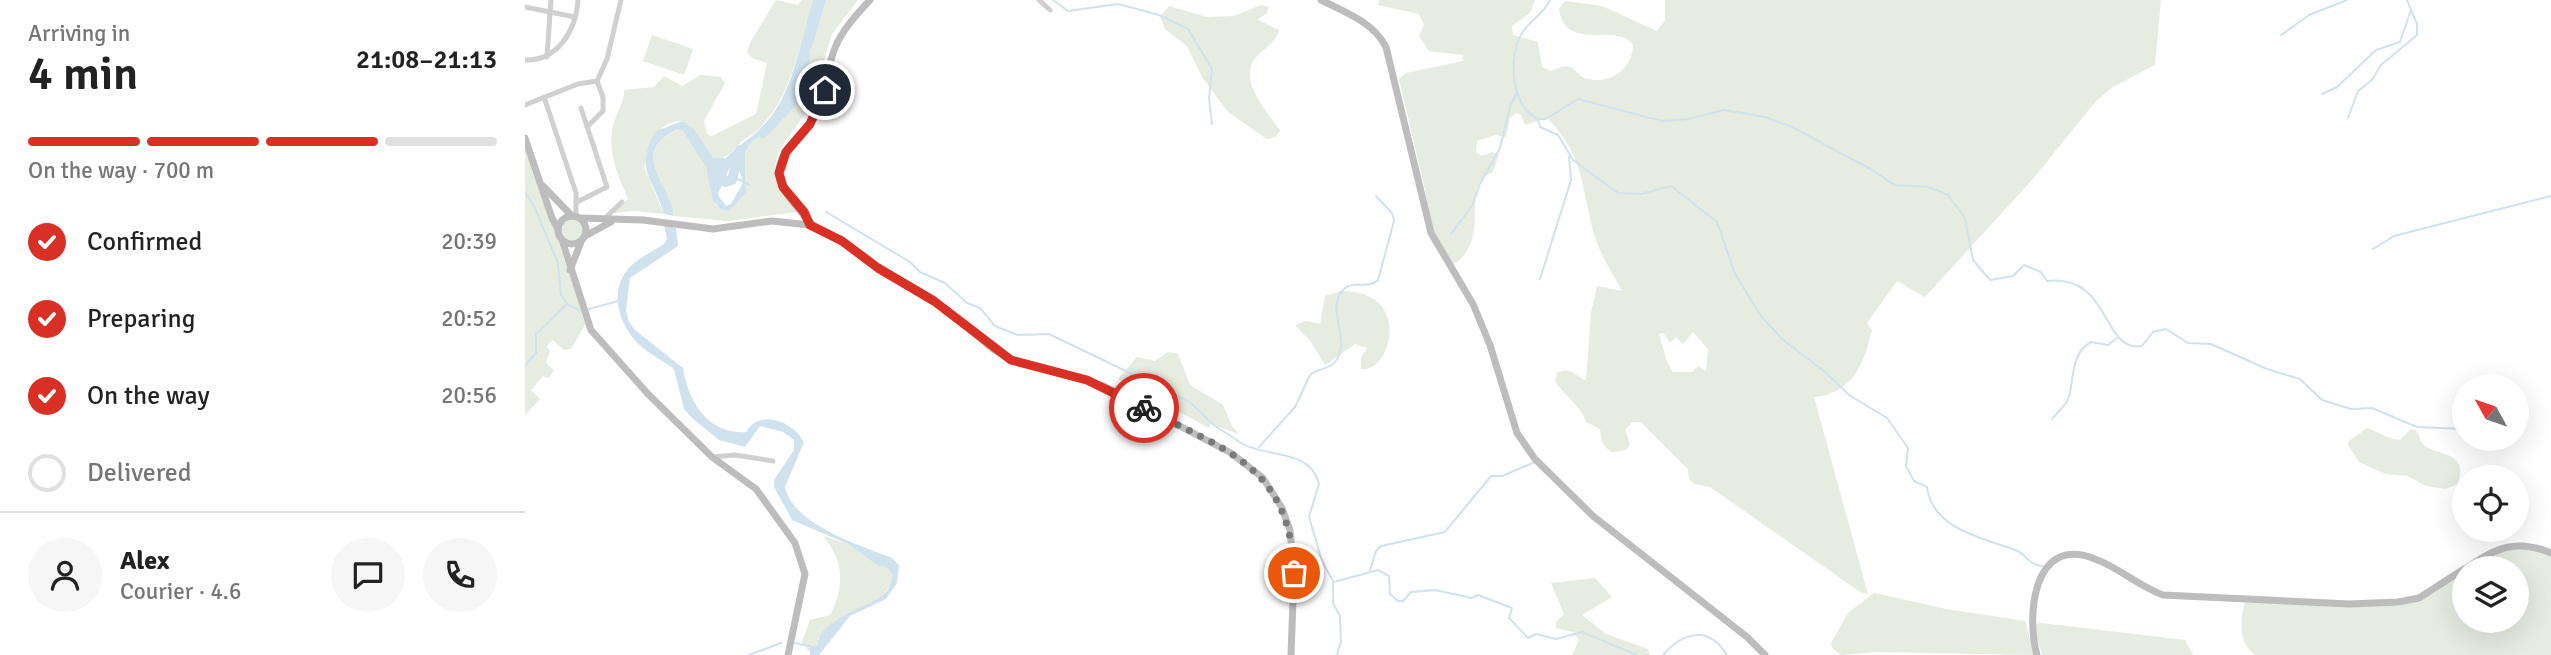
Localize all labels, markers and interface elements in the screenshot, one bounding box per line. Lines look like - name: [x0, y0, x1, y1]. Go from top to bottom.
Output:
- text: Arriving in: [28, 19, 130, 48]
- text: 21:08–21:13: [356, 44, 497, 76]
- text: 4 min: [28, 46, 138, 102]
- pin: [795, 60, 855, 120]
- icon: home: [806, 71, 844, 109]
- text: On the way · 700 m: [28, 156, 214, 185]
- icon: check: [28, 223, 66, 261]
- text: Confirmed: [87, 226, 202, 258]
- text: 20:39: [441, 227, 497, 256]
- icon: check: [28, 300, 66, 338]
- text: Preparing: [87, 303, 195, 335]
- text: 20:52: [441, 304, 497, 333]
- courier: [1109, 373, 1179, 443]
- north arrow: [2452, 374, 2529, 452]
- map controls: [2452, 374, 2529, 633]
- icon: check: [28, 377, 66, 415]
- text: On the way: [87, 380, 210, 412]
- text: 20:56: [441, 381, 497, 410]
- icon: bike: [1125, 389, 1163, 427]
- text: Delivered: [87, 457, 192, 489]
- button: locate: [2452, 465, 2529, 542]
- button: person: [28, 538, 102, 612]
- button: chat: [331, 538, 405, 612]
- button: phone: [423, 538, 497, 612]
- pin: [1264, 543, 1324, 603]
- text: Alex: [120, 545, 170, 577]
- icon: bag: [1275, 554, 1313, 592]
- button: layers: [2452, 556, 2529, 633]
- text: Courier · 4.6: [120, 577, 241, 606]

